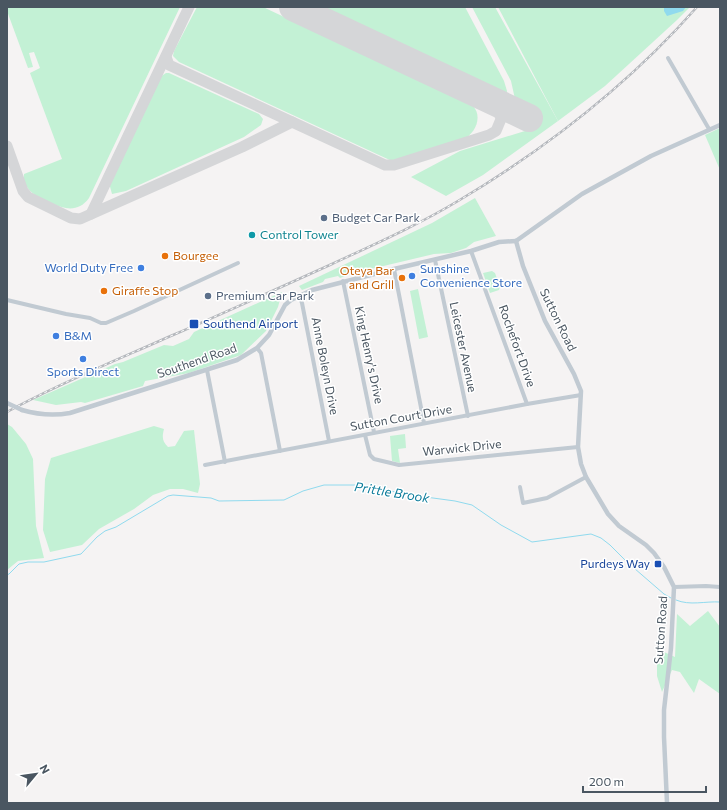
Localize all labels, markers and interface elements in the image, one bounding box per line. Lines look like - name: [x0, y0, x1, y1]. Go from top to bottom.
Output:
- place label: Budget Car Park: [332, 210, 420, 224]
- marker: Budget Car Park: [319, 213, 329, 223]
- place label: Control Tower: [260, 227, 339, 241]
- marker: Control Tower: [247, 230, 257, 240]
- place label: Bourgee: [173, 248, 218, 262]
- marker: Bourgee: [160, 251, 170, 261]
- place label: World Duty Free: [44, 260, 133, 274]
- place label: Sunshine Convenience Store: [420, 261, 522, 289]
- marker: World Duty Free: [136, 263, 146, 273]
- place label: Oteya Bar and Grill: [340, 263, 394, 291]
- marker: Sunshine Convenience Store: [407, 271, 417, 281]
- marker: Oteya Bar and Grill: [397, 273, 407, 283]
- place label: Giraffe Stop: [112, 283, 178, 297]
- marker: Giraffe Stop: [99, 286, 109, 296]
- street label: Sutton Road: [538, 286, 580, 353]
- place label: Premium Car Park: [216, 288, 315, 302]
- marker: Premium Car Park: [203, 291, 213, 301]
- street label: Leicester Avenue: [448, 300, 480, 393]
- street label: Rochefort Drive: [497, 303, 539, 389]
- street label: King Henry's Drive: [353, 305, 387, 405]
- place label: Southend Airport: [203, 316, 298, 330]
- street label: Anne Boleyn Drive: [310, 316, 342, 416]
- marker: Southend Airport: [188, 318, 200, 330]
- place label: B&M: [64, 328, 92, 342]
- marker: B&M: [51, 331, 61, 341]
- street label: Southend Road: [155, 340, 238, 380]
- marker: Sports Direct: [78, 354, 88, 364]
- place label: Sports Direct: [47, 364, 119, 378]
- street label: Sutton Court Drive: [349, 401, 453, 433]
- street label: Warwick Drive: [422, 436, 502, 458]
- water label: Prittle Brook: [353, 478, 432, 506]
- place label: Purdeys Way: [580, 556, 650, 570]
- marker: Purdeys Way: [653, 559, 663, 569]
- street label: Sutton Road: [651, 596, 669, 664]
- north arrow: [16, 754, 56, 794]
- text: N: [37, 762, 53, 776]
- scale bar: [583, 768, 706, 794]
- text: 200 m: [589, 774, 624, 788]

